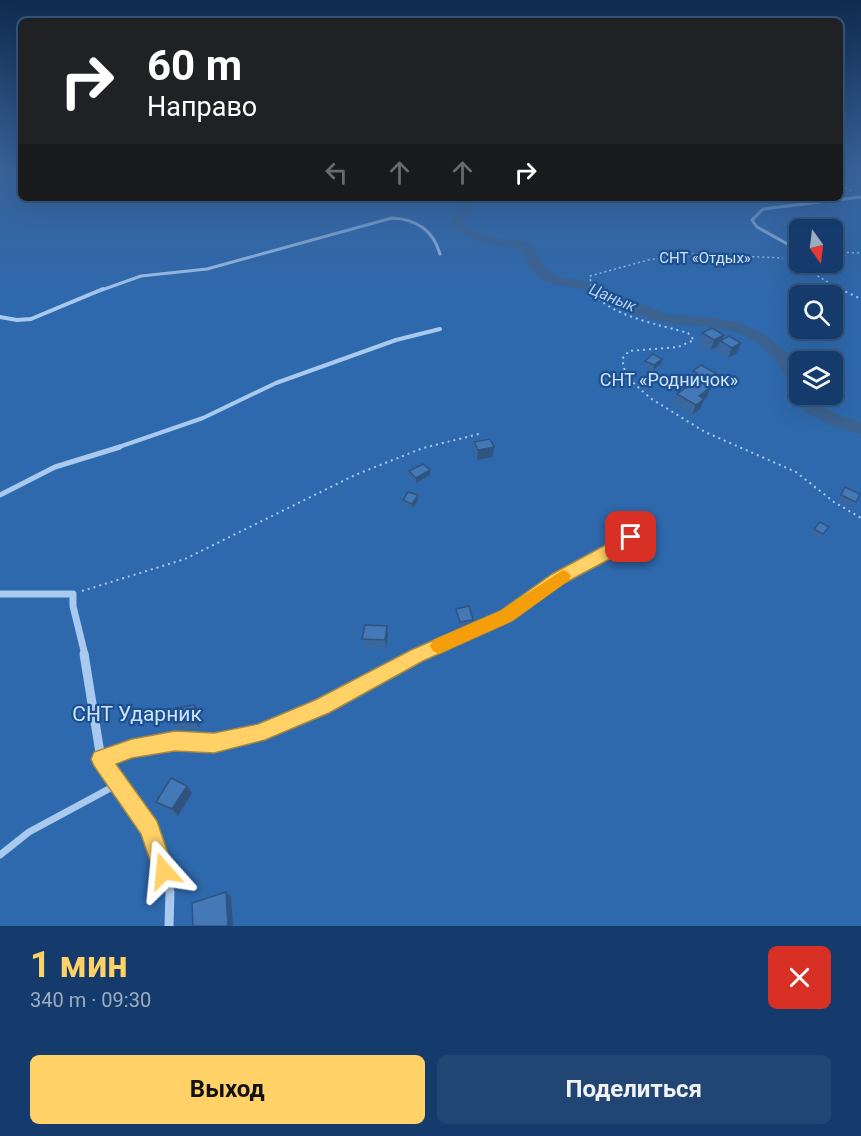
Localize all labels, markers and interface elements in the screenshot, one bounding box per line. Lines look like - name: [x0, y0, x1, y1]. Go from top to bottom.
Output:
- text: 60 m: [147, 41, 242, 90]
- icon: right: [48, 42, 126, 120]
- text: Направо: [147, 91, 257, 123]
- icon: left: [320, 156, 353, 189]
- icon: ahead: [383, 156, 416, 189]
- icon: ahead: [446, 156, 479, 189]
- icon: right: [509, 156, 542, 189]
- north arrow: [789, 219, 843, 273]
- map controls: [789, 219, 843, 405]
- park label: СНТ «Отдых»: [659, 249, 751, 267]
- water label: Цанык: [586, 279, 640, 316]
- button: search: [789, 285, 843, 339]
- button: layers: [789, 351, 843, 405]
- park label: СНТ «Родничок»: [600, 369, 738, 390]
- pin: [605, 511, 656, 562]
- icon: arrive: [614, 520, 647, 553]
- park label: СНТ Ударник: [72, 702, 202, 726]
- position arrow: [132, 839, 196, 903]
- text: 1 мин: [30, 944, 128, 986]
- button: close: [768, 946, 831, 1009]
- text: 340 m · 09:30: [30, 988, 151, 1012]
- button: Выход: [30, 1055, 425, 1124]
- button: Поделиться: [437, 1055, 831, 1124]

